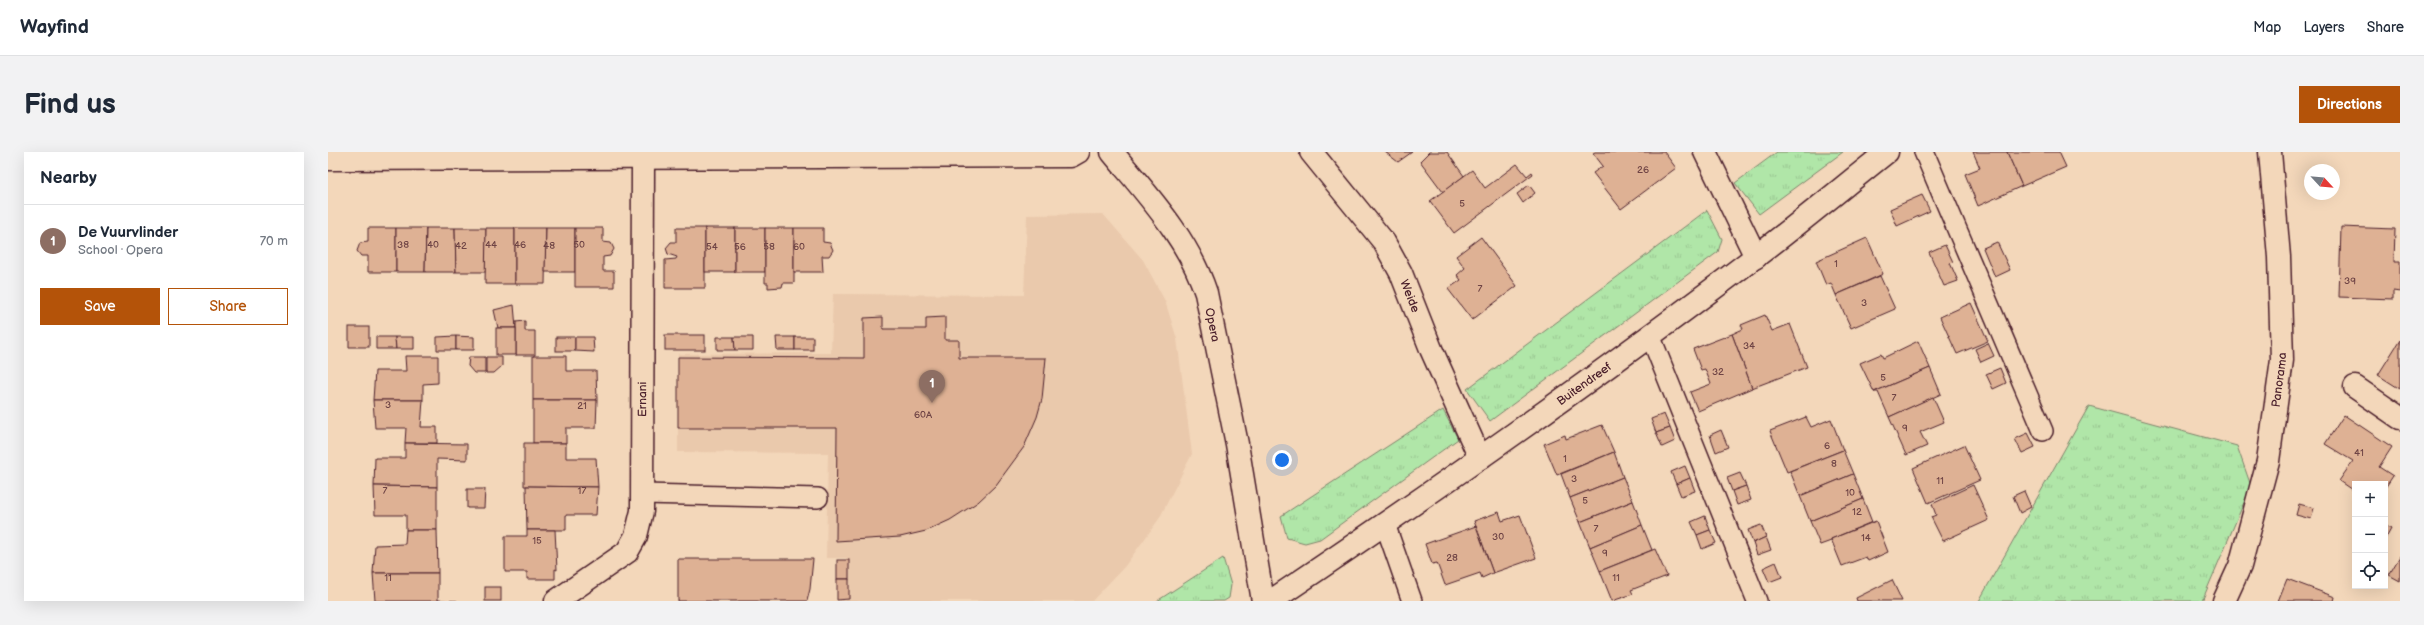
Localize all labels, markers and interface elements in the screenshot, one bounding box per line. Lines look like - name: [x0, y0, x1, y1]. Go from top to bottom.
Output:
- text: Wayfind: [20, 16, 89, 39]
- text: Map: [2253, 19, 2281, 36]
- text: Layers: [2303, 19, 2345, 36]
- text: Share: [2367, 19, 2404, 36]
- button: Directions: [2299, 86, 2400, 123]
- text: Find us: [24, 88, 116, 121]
- house number: 26: [1637, 164, 1649, 176]
- north arrow: [2304, 164, 2340, 200]
- text: Nearby: [40, 168, 97, 188]
- house number: 5: [1459, 198, 1465, 210]
- text: De Vuurvlinder: [78, 223, 178, 242]
- text: 1: [50, 233, 56, 249]
- text: 70 m: [260, 233, 288, 249]
- house number: 38: [397, 239, 409, 251]
- house number: 40: [427, 239, 439, 251]
- house number: 44: [485, 239, 497, 251]
- house number: 46: [514, 239, 526, 251]
- house number: 50: [573, 239, 585, 251]
- house number: 42: [455, 240, 467, 252]
- house number: 48: [543, 240, 555, 252]
- house number: 54: [706, 241, 718, 253]
- house number: 56: [734, 241, 746, 253]
- house number: 58: [763, 241, 775, 253]
- house number: 60: [793, 241, 805, 253]
- text: School · Opera: [78, 242, 163, 258]
- house number: 1: [1834, 258, 1838, 270]
- house number: 39: [2344, 275, 2356, 287]
- street label: Weide: [1396, 278, 1423, 315]
- house number: 7: [1478, 283, 1483, 295]
- button: Save: [40, 288, 160, 325]
- button: Share: [168, 288, 288, 325]
- house number: 3: [1861, 297, 1867, 309]
- street label: Opera: [1201, 307, 1223, 343]
- house number: 34: [1743, 340, 1755, 352]
- street label: Panorama: [2269, 352, 2290, 408]
- street label: Buitendreef: [1554, 359, 1615, 409]
- house number: 32: [1712, 366, 1724, 378]
- pin: 1: [919, 370, 945, 403]
- house number: 5: [1880, 372, 1886, 384]
- street label: Ernani: [635, 381, 650, 417]
- house number: 7: [1892, 392, 1897, 404]
- house number: 3: [385, 399, 391, 411]
- house number: 21: [577, 400, 587, 412]
- house number: 60A: [914, 409, 933, 421]
- house number: 9: [1902, 422, 1908, 434]
- house number: 6: [1824, 440, 1830, 452]
- house number: 41: [2354, 447, 2364, 459]
- your location: [1272, 450, 1292, 470]
- house number: 1: [1563, 453, 1567, 465]
- house number: 8: [1831, 458, 1837, 470]
- house number: 3: [1571, 473, 1577, 485]
- house number: 11: [1936, 475, 1944, 487]
- map controls: [2352, 481, 2388, 589]
- button: +: [2352, 481, 2388, 517]
- house number: 7: [383, 485, 388, 497]
- house number: 17: [578, 485, 586, 497]
- house number: 10: [1845, 487, 1855, 499]
- house number: 5: [1582, 495, 1588, 507]
- house number: 12: [1852, 506, 1862, 518]
- button: −: [2352, 517, 2388, 553]
- house number: 7: [1594, 523, 1599, 535]
- house number: 30: [1492, 531, 1504, 543]
- house number: 14: [1861, 532, 1871, 544]
- house number: 15: [532, 535, 542, 547]
- house number: 9: [1602, 547, 1608, 559]
- house number: 28: [1446, 552, 1458, 564]
- button: locate: [2352, 553, 2388, 589]
- house number: 11: [384, 572, 392, 584]
- house number: 11: [1612, 572, 1620, 584]

